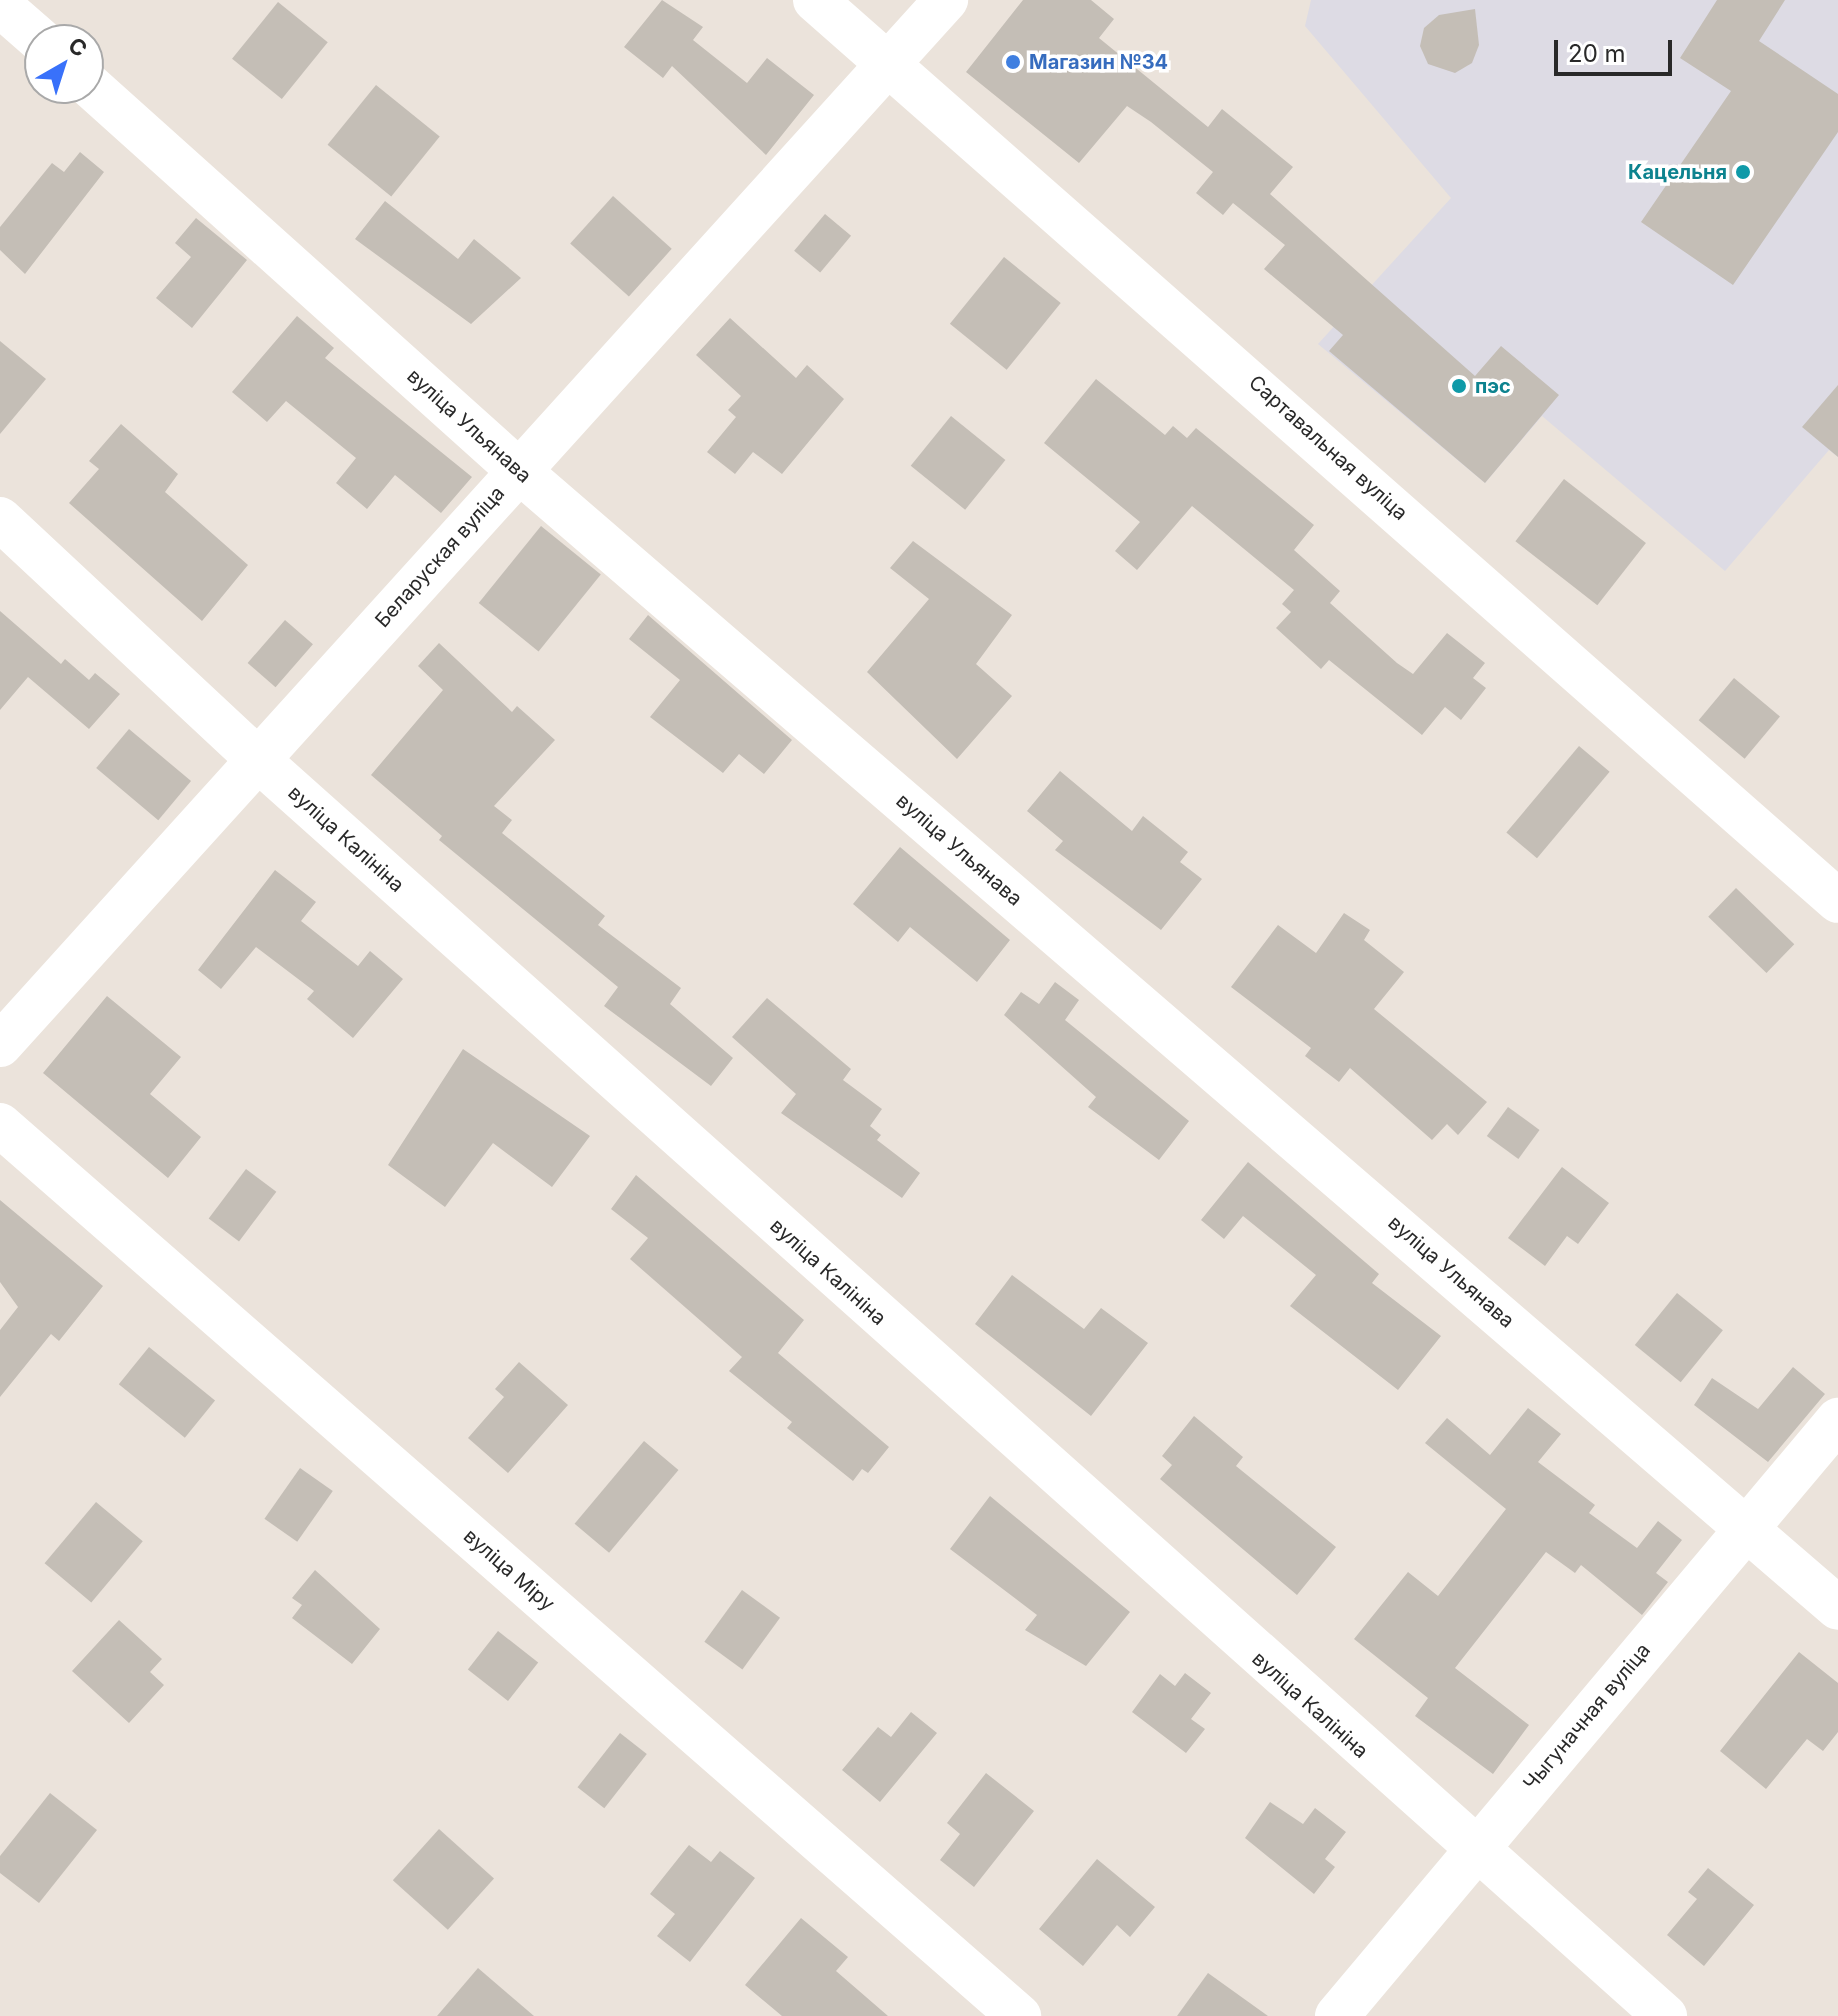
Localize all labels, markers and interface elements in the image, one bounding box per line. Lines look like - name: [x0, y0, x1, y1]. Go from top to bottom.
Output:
- north arrow: [24, 24, 104, 104]
- scale bar: [1558, 24, 1676, 74]
- text: С: [63, 32, 92, 62]
- text: 20 m: [1568, 39, 1626, 68]
- place label: Магазин №34: [1029, 50, 1168, 74]
- marker: Магазин №34: [1004, 53, 1022, 71]
- place label: Кацельня: [1628, 160, 1727, 184]
- marker: Кацельня: [1734, 163, 1752, 181]
- street label: вуліца Ульянава: [402, 364, 536, 488]
- street label: Сартавальная вуліца: [1244, 371, 1412, 525]
- place label: пэс: [1475, 374, 1511, 398]
- marker: пэс: [1450, 377, 1468, 395]
- street label: Беларуская вуліца: [370, 482, 510, 632]
- street label: вуліца Калініна: [283, 781, 409, 897]
- street label: вуліца Ульянава: [891, 789, 1027, 911]
- street label: вуліца Ульянава: [1383, 1211, 1519, 1333]
- street label: вуліца Калініна: [765, 1214, 891, 1330]
- street label: вуліца Міру: [459, 1524, 559, 1616]
- street label: Чыгуначная вуліца: [1519, 1639, 1655, 1795]
- street label: вуліца Калініна: [1247, 1647, 1373, 1763]

